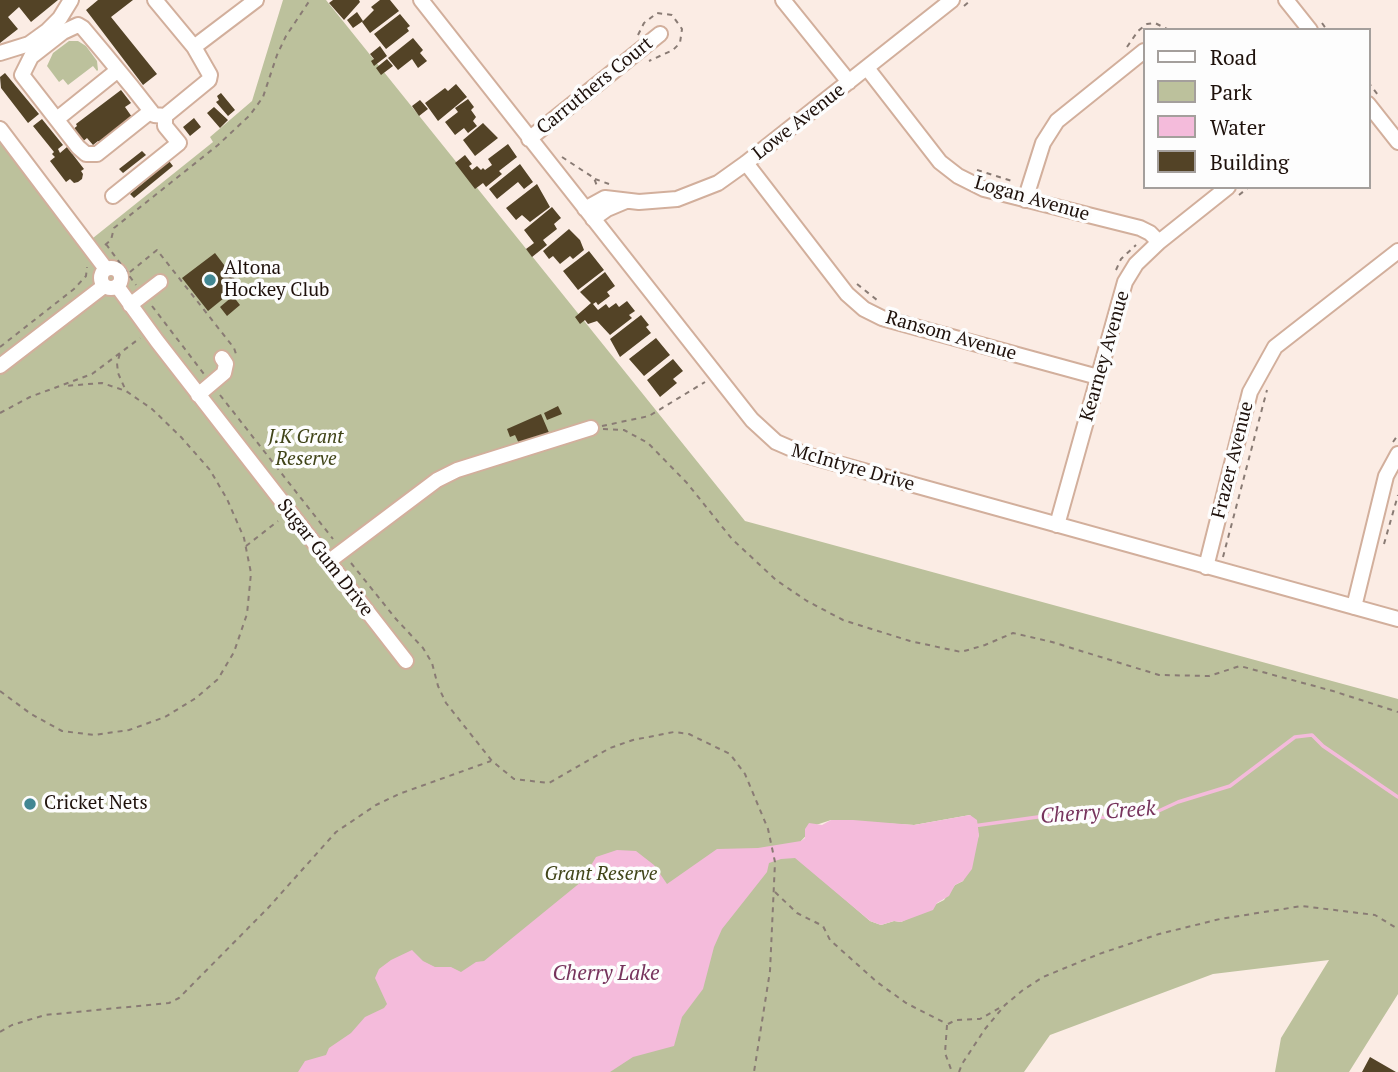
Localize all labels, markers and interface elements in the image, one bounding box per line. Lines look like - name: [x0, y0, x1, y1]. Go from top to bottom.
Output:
- legend: [1142, 28, 1370, 189]
- street label: Carruthers Court: [532, 32, 658, 140]
- text: Road: [1210, 43, 1257, 71]
- text: Park: [1210, 78, 1252, 106]
- street label: Lowe Avenue: [748, 79, 850, 165]
- text: Water: [1210, 113, 1265, 141]
- text: Building: [1210, 148, 1289, 176]
- street label: Logan Avenue: [972, 172, 1092, 226]
- place label: Altona Hockey Club: [224, 258, 329, 302]
- marker: Altona Hockey Club: [202, 272, 218, 288]
- street label: Kearney Avenue: [1075, 288, 1135, 424]
- street label: Ransom Avenue: [883, 306, 1019, 366]
- street label: Frazer Avenue: [1207, 399, 1259, 521]
- park label: J.K Grant Reserve: [268, 427, 344, 471]
- street label: McIntyre Drive: [789, 440, 917, 496]
- street label: Sugar Gum Drive: [272, 495, 378, 621]
- place label: Cricket Nets: [44, 793, 148, 815]
- marker: Cricket Nets: [22, 796, 38, 812]
- water label: Cherry Creek: [1039, 796, 1157, 830]
- park label: Grant Reserve: [545, 864, 657, 886]
- water label: Cherry Lake: [552, 961, 660, 987]

